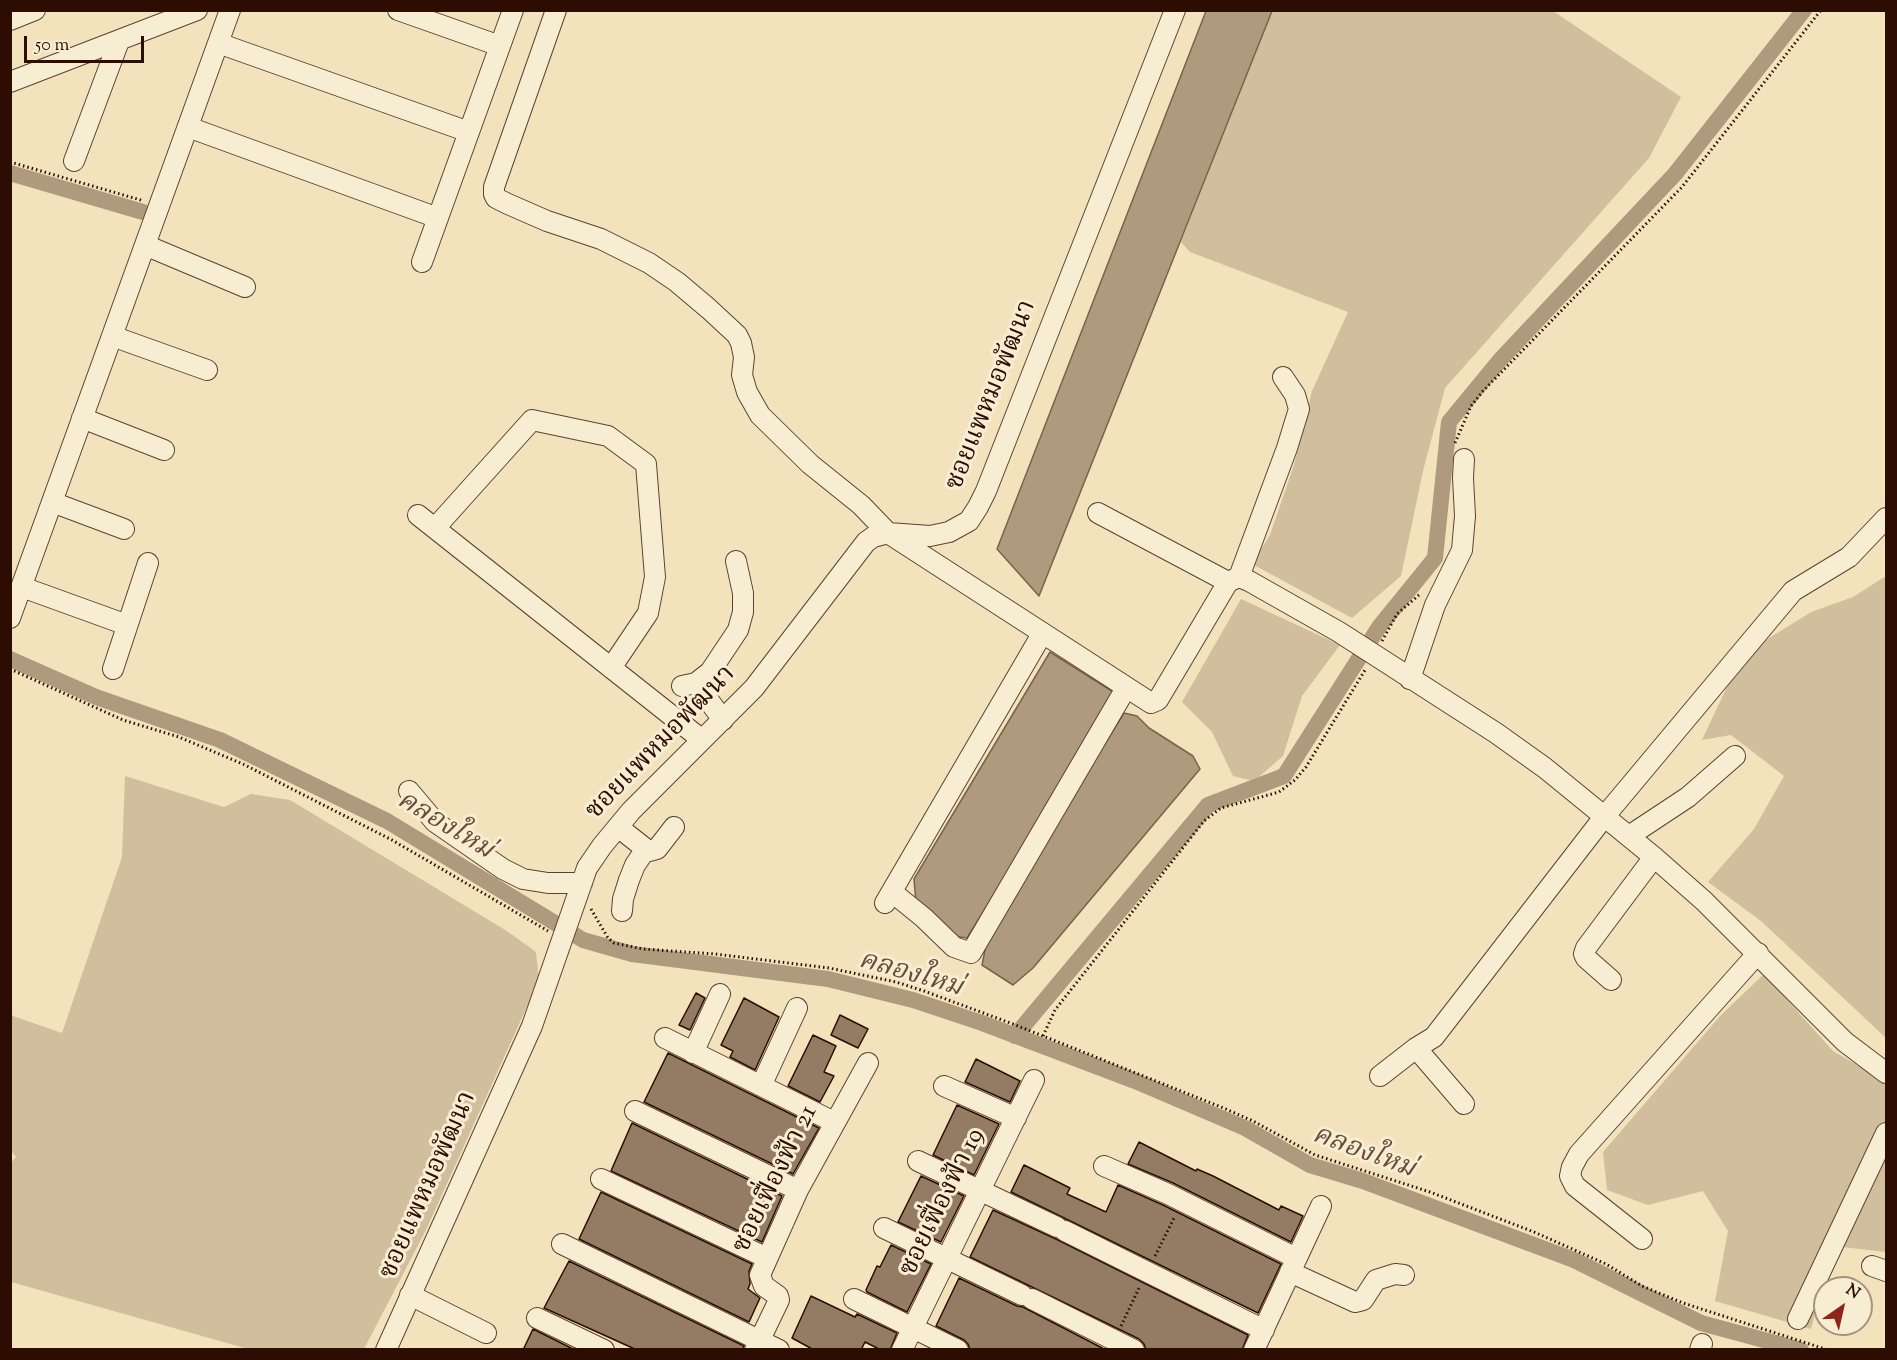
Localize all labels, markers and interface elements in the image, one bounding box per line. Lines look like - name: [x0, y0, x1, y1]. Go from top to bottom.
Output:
- scale bar: [27, 24, 147, 62]
- text: 50 m: [35, 33, 69, 59]
- street label: ซอยแพหมอพัฒนา: [941, 297, 1045, 495]
- street label: ซอยแพหมอพัฒนา: [581, 661, 743, 827]
- water label: คลองใหม่: [390, 786, 498, 868]
- water label: คลองใหม่: [854, 946, 966, 1006]
- street label: ซอยแพหมอพัฒนา: [375, 1087, 485, 1285]
- street label: ซอยเฟื่องฟ้า 21: [728, 1101, 826, 1259]
- water label: คลองใหม่: [1307, 1121, 1419, 1187]
- street label: ซอยเฟื่องฟ้า 19: [895, 1124, 993, 1282]
- north arrow: [1813, 1276, 1873, 1336]
- text: N: [1840, 1279, 1864, 1305]

